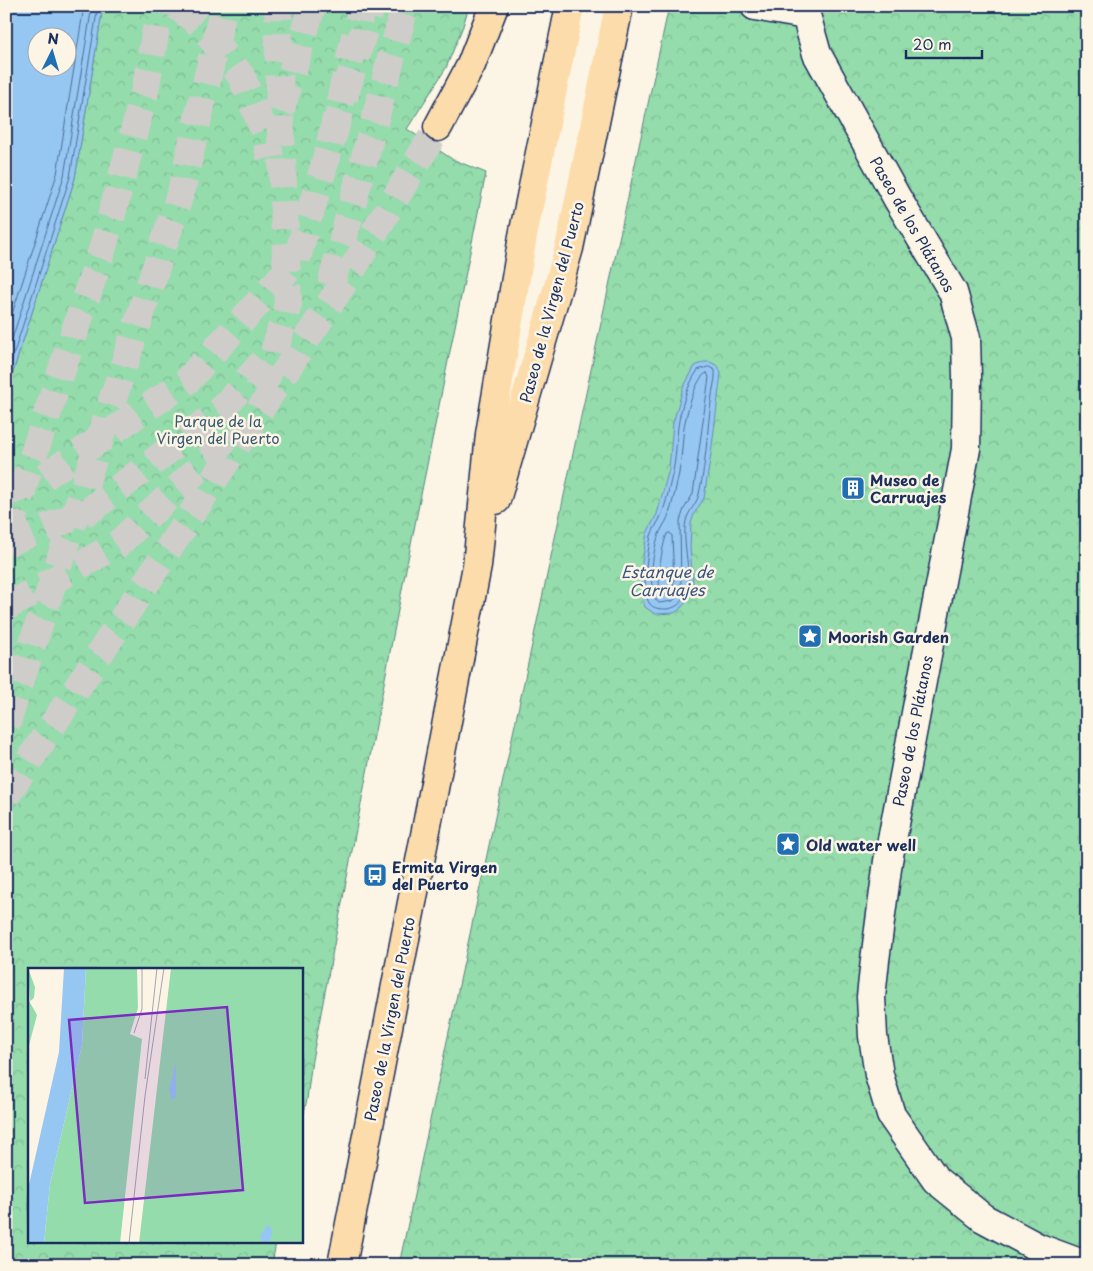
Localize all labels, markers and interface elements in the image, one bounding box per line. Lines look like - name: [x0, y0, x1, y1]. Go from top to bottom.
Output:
- north arrow: [28, 28, 78, 78]
- text: N: [47, 28, 60, 49]
- scale bar: [906, 28, 982, 60]
- text: 20 m: [913, 32, 952, 55]
- street label: Paseo de los Plátanos: [865, 152, 961, 296]
- street label: Paseo de la Virgen del Puerto: [513, 199, 589, 405]
- park label: Parque de la Virgen del Puerto: [156, 409, 280, 449]
- place label: Museo de Carruajes: [870, 468, 946, 508]
- building icon: Museo de Carruajes: [840, 475, 866, 501]
- water label: Estanque de Carruajes: [621, 559, 715, 601]
- place icon: Moorish Garden: [797, 623, 823, 649]
- place label: Moorish Garden: [828, 625, 949, 648]
- street label: Paseo de los Plátanos: [886, 653, 938, 809]
- place icon: Old water well: [775, 831, 801, 857]
- place label: Old water well: [806, 833, 916, 856]
- place label: Ermita Virgen del Puerto: [392, 855, 497, 895]
- bus stop icon: Ermita Virgen del Puerto: [362, 862, 388, 888]
- street label: Paseo de la Virgen del Puerto: [358, 915, 420, 1123]
- inset map: [28, 968, 302, 1244]

